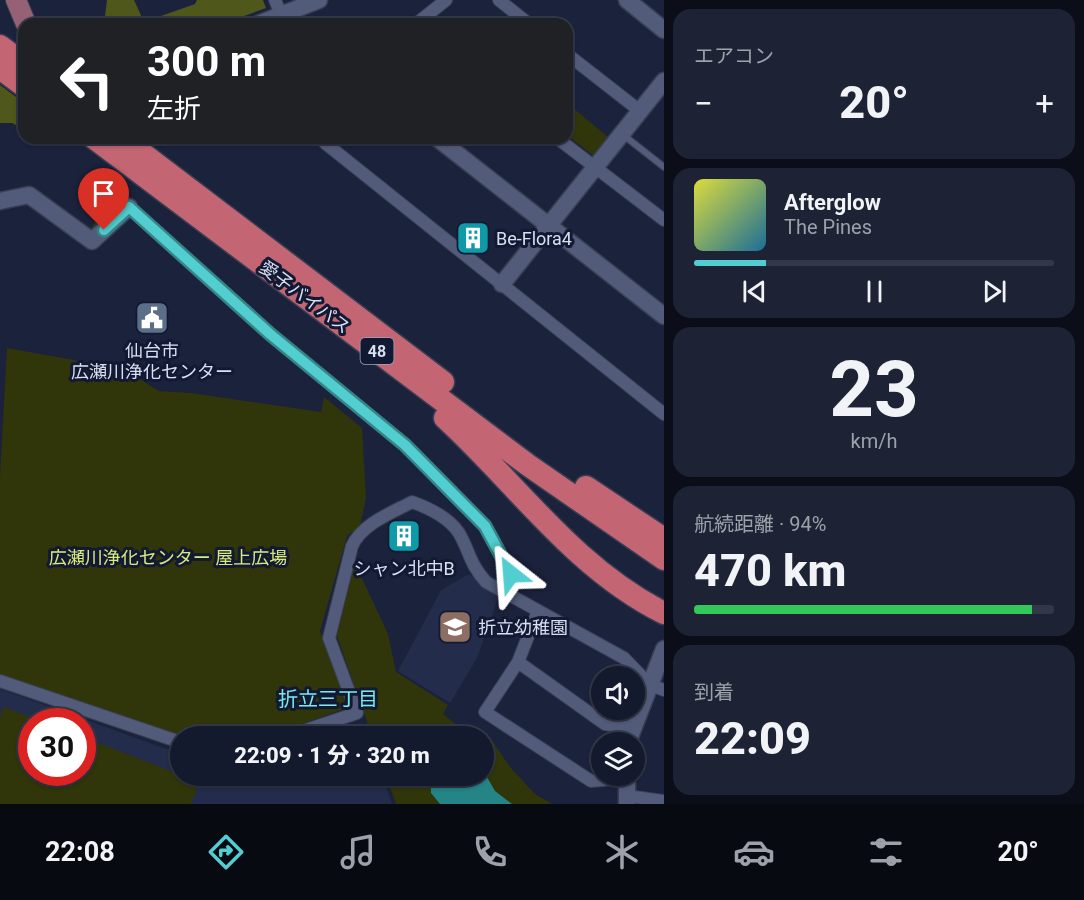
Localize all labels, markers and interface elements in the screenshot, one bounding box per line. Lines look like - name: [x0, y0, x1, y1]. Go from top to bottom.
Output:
- text: 300 m: [147, 37, 266, 86]
- icon: left: [48, 42, 126, 120]
- text: エアコン: [694, 44, 774, 68]
- text: 20°: [839, 76, 909, 129]
- text: −: [694, 84, 713, 123]
- text: +: [1035, 84, 1054, 123]
- text: 左折: [147, 93, 201, 125]
- pin: [78, 168, 129, 230]
- icon: arrive: [87, 177, 120, 210]
- text: Afterglow: [784, 190, 881, 215]
- text: The Pines: [784, 215, 872, 239]
- building icon: Be-Flora4: [455, 220, 491, 256]
- place label: Be-Flora4: [496, 228, 572, 249]
- street label: 愛子バイパス: [256, 256, 354, 338]
- icon: previous: [738, 275, 771, 308]
- icon: pause: [858, 275, 891, 308]
- icon: next: [978, 275, 1011, 308]
- public building icon: 仙台市 広瀬川浄化センター: [134, 300, 170, 336]
- road number: 48: [360, 338, 394, 364]
- place label: 仙台市 広瀬川浄化センター: [71, 340, 233, 382]
- text: 23: [829, 344, 919, 435]
- text: km/h: [851, 429, 897, 453]
- text: 航続距離 · 94%: [694, 512, 826, 536]
- building icon: シャン北中B: [386, 518, 422, 554]
- position arrow: [479, 542, 543, 606]
- text: 470 km: [694, 544, 846, 597]
- park label: 広瀬川浄化センター 屋上広場: [49, 547, 287, 568]
- place label: シャン北中B: [353, 558, 455, 579]
- school or university icon: 折立幼稚園: [437, 609, 473, 645]
- place label: 折立幼稚園: [478, 617, 568, 638]
- map controls: [591, 666, 645, 786]
- button: sound: [591, 666, 645, 720]
- text: 到着: [694, 680, 734, 704]
- district label: 折立三丁目: [278, 687, 378, 711]
- speed limit sign: 30: [18, 708, 96, 786]
- text: 22:09: [694, 712, 811, 765]
- button: layers: [591, 732, 645, 786]
- text: 22:09 · 1 分 · 320 m: [234, 743, 430, 768]
- icon: directions: [205, 831, 247, 873]
- icon: music: [337, 831, 379, 873]
- icon: phone: [469, 831, 511, 873]
- icon: climate: [601, 831, 643, 873]
- icon: car: [733, 831, 775, 873]
- icon: filters: [865, 831, 907, 873]
- text: 22:08: [45, 836, 115, 868]
- text: 20°: [997, 836, 1039, 868]

